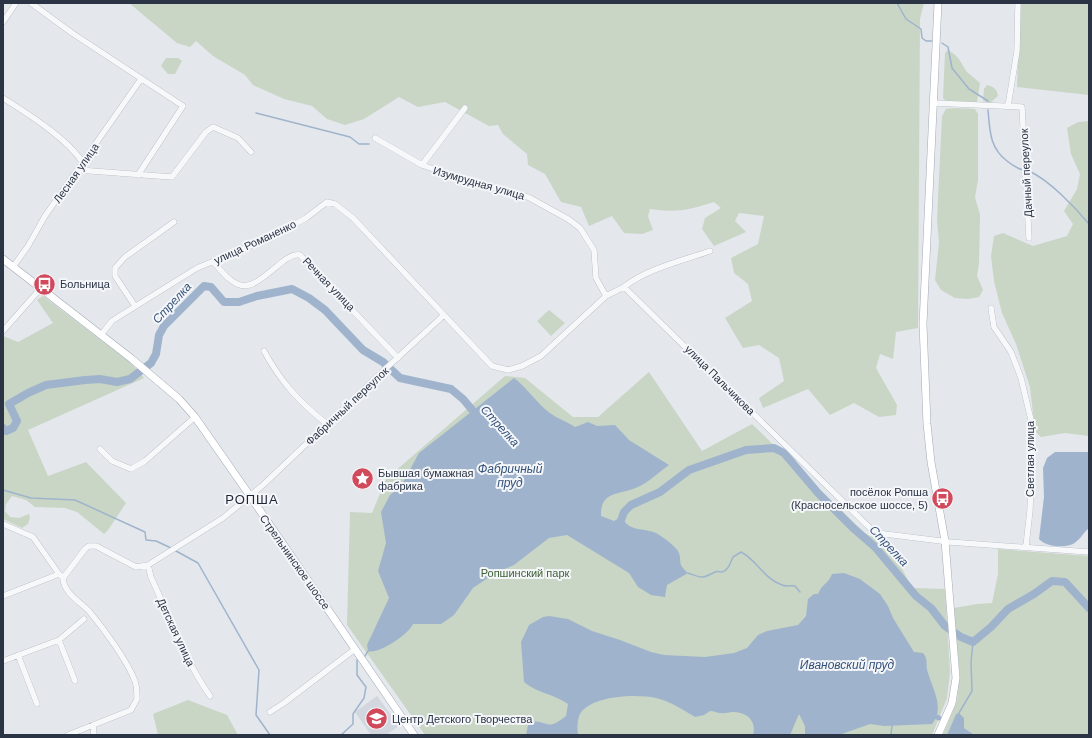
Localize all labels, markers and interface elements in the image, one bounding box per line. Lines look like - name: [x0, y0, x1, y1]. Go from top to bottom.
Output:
- street label: Дачный переулок: [1018, 128, 1034, 218]
- street label: Лесная улица: [51, 140, 102, 205]
- street label: Изумрудная улица: [432, 164, 527, 202]
- street label: улица Романенко: [212, 218, 298, 266]
- street label: Речная улица: [300, 255, 358, 314]
- bus stop icon: Больница: [31, 271, 57, 297]
- place label: Больница: [60, 278, 111, 290]
- water label: Стрелка: [150, 279, 195, 326]
- street label: улица Пальчикова: [683, 343, 758, 418]
- street label: Фабричный переулок: [303, 364, 391, 448]
- water label: Стрелка: [478, 403, 522, 450]
- street label: Светлая улица: [1024, 420, 1036, 497]
- water label: Фабричный пруд: [478, 462, 543, 490]
- place icon: Бывшая бумажная фабрика: [349, 466, 375, 492]
- place label: Бывшая бумажная фабрика: [378, 467, 474, 492]
- bus stop icon: посёлок Ропша (Красносельское шоссе, 5): [930, 485, 956, 511]
- place label: посёлок Ропша (Красносельское шоссе, 5): [791, 486, 929, 511]
- district label: РОПША: [225, 492, 279, 507]
- street label: Стрельнинское шоссе: [258, 512, 332, 612]
- water label: Стрелка: [867, 523, 912, 570]
- park label: Ропшинский парк: [481, 567, 570, 579]
- street label: Детская улица: [155, 596, 197, 669]
- water label: Ивановский пруд: [800, 658, 895, 672]
- school or university icon: Центр Детского Творчества: [364, 706, 390, 732]
- place label: Центр Детского Творчества: [392, 713, 533, 725]

